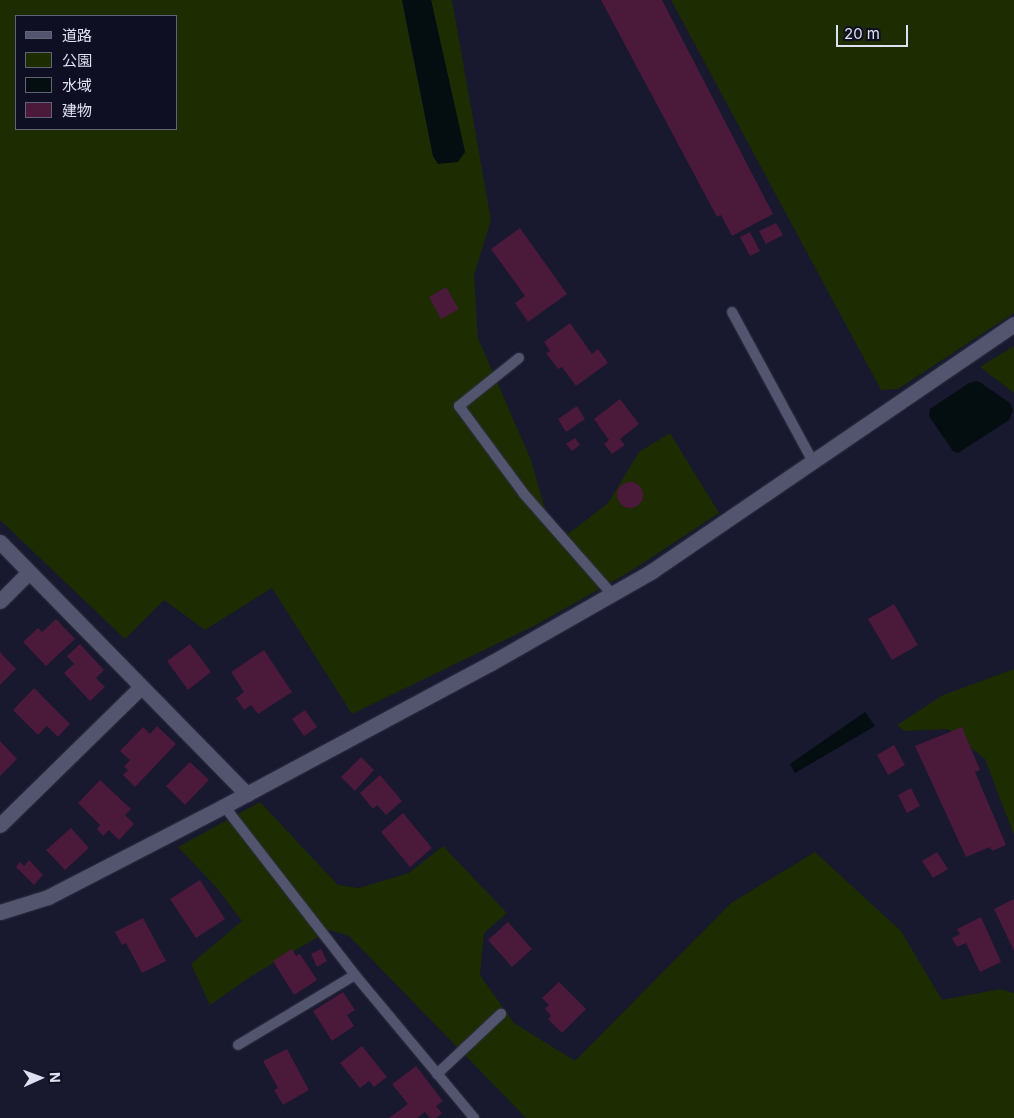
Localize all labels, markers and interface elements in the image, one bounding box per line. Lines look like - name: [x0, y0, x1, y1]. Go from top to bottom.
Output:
- legend: [15, 15, 178, 130]
- scale bar: [839, 15, 912, 47]
- text: 20 m: [844, 24, 880, 43]
- text: 道路: [62, 26, 92, 45]
- text: 公園: [62, 51, 92, 70]
- text: 水域: [62, 76, 92, 95]
- text: 建物: [62, 101, 92, 120]
- north arrow: [15, 1053, 65, 1103]
- text: N: [47, 1072, 64, 1083]

